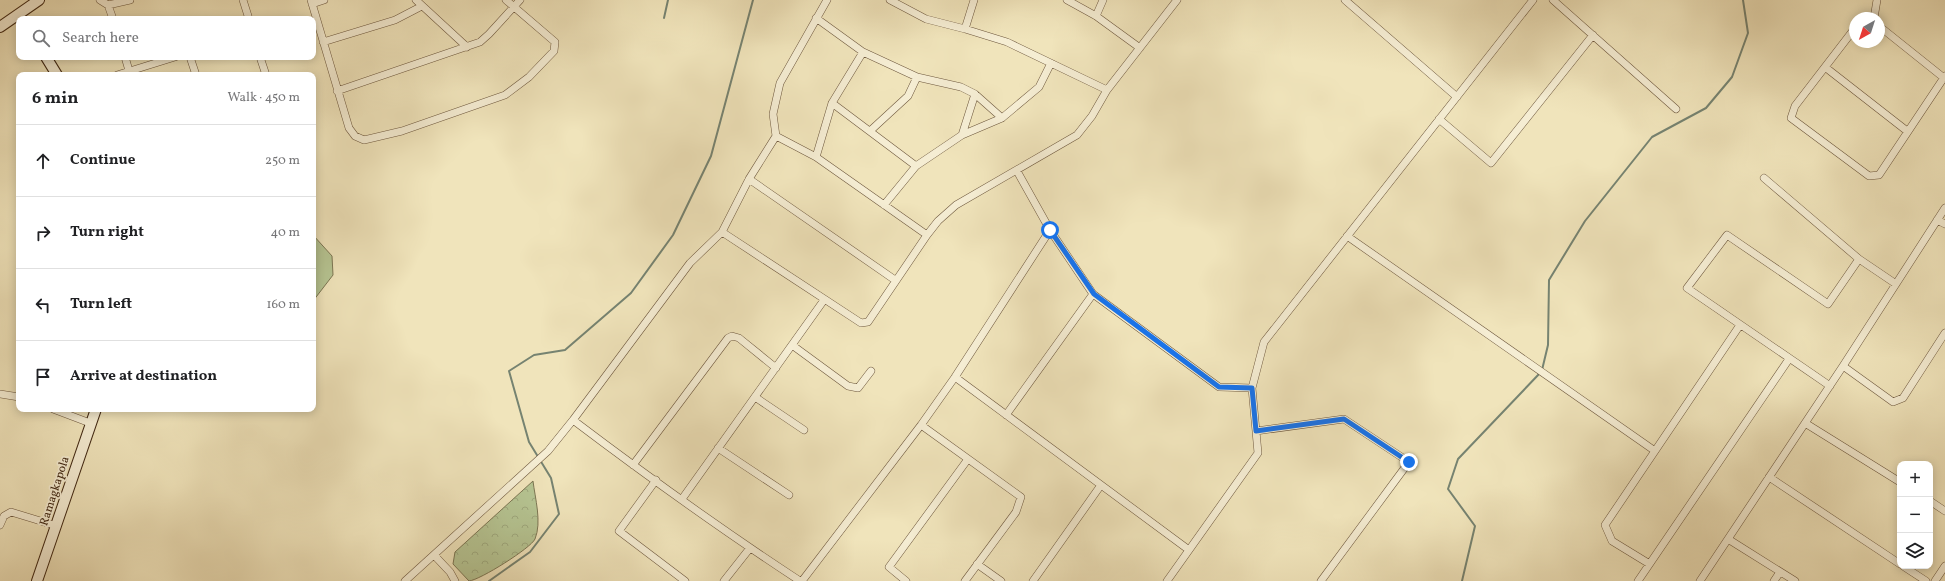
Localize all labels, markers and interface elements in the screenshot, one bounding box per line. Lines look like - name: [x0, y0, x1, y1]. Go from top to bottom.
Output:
- north arrow: [1849, 12, 1885, 48]
- search box: [16, 16, 316, 60]
- icon: search: [30, 27, 52, 49]
- text: Search here: [62, 28, 139, 49]
- text: 6 min: [32, 87, 78, 110]
- text: Walk · 450 m: [227, 89, 300, 107]
- icon: ahead: [32, 150, 54, 172]
- text: Continue: [70, 150, 135, 171]
- text: 250 m: [265, 152, 300, 170]
- route start: [1041, 221, 1059, 239]
- icon: right: [32, 222, 54, 244]
- text: Turn right: [70, 222, 144, 243]
- text: 40 m: [271, 224, 300, 242]
- icon: left: [32, 294, 54, 316]
- text: Turn left: [70, 294, 132, 315]
- text: 160 m: [266, 296, 300, 314]
- icon: arrive: [32, 366, 54, 388]
- text: Arrive at destination: [70, 366, 217, 387]
- route end: [1400, 453, 1418, 471]
- street label: Ramagkapola: [36, 455, 74, 528]
- map controls: [1897, 461, 1933, 569]
- button: +: [1897, 461, 1933, 497]
- button: −: [1897, 497, 1933, 533]
- button: layers: [1897, 533, 1933, 569]

